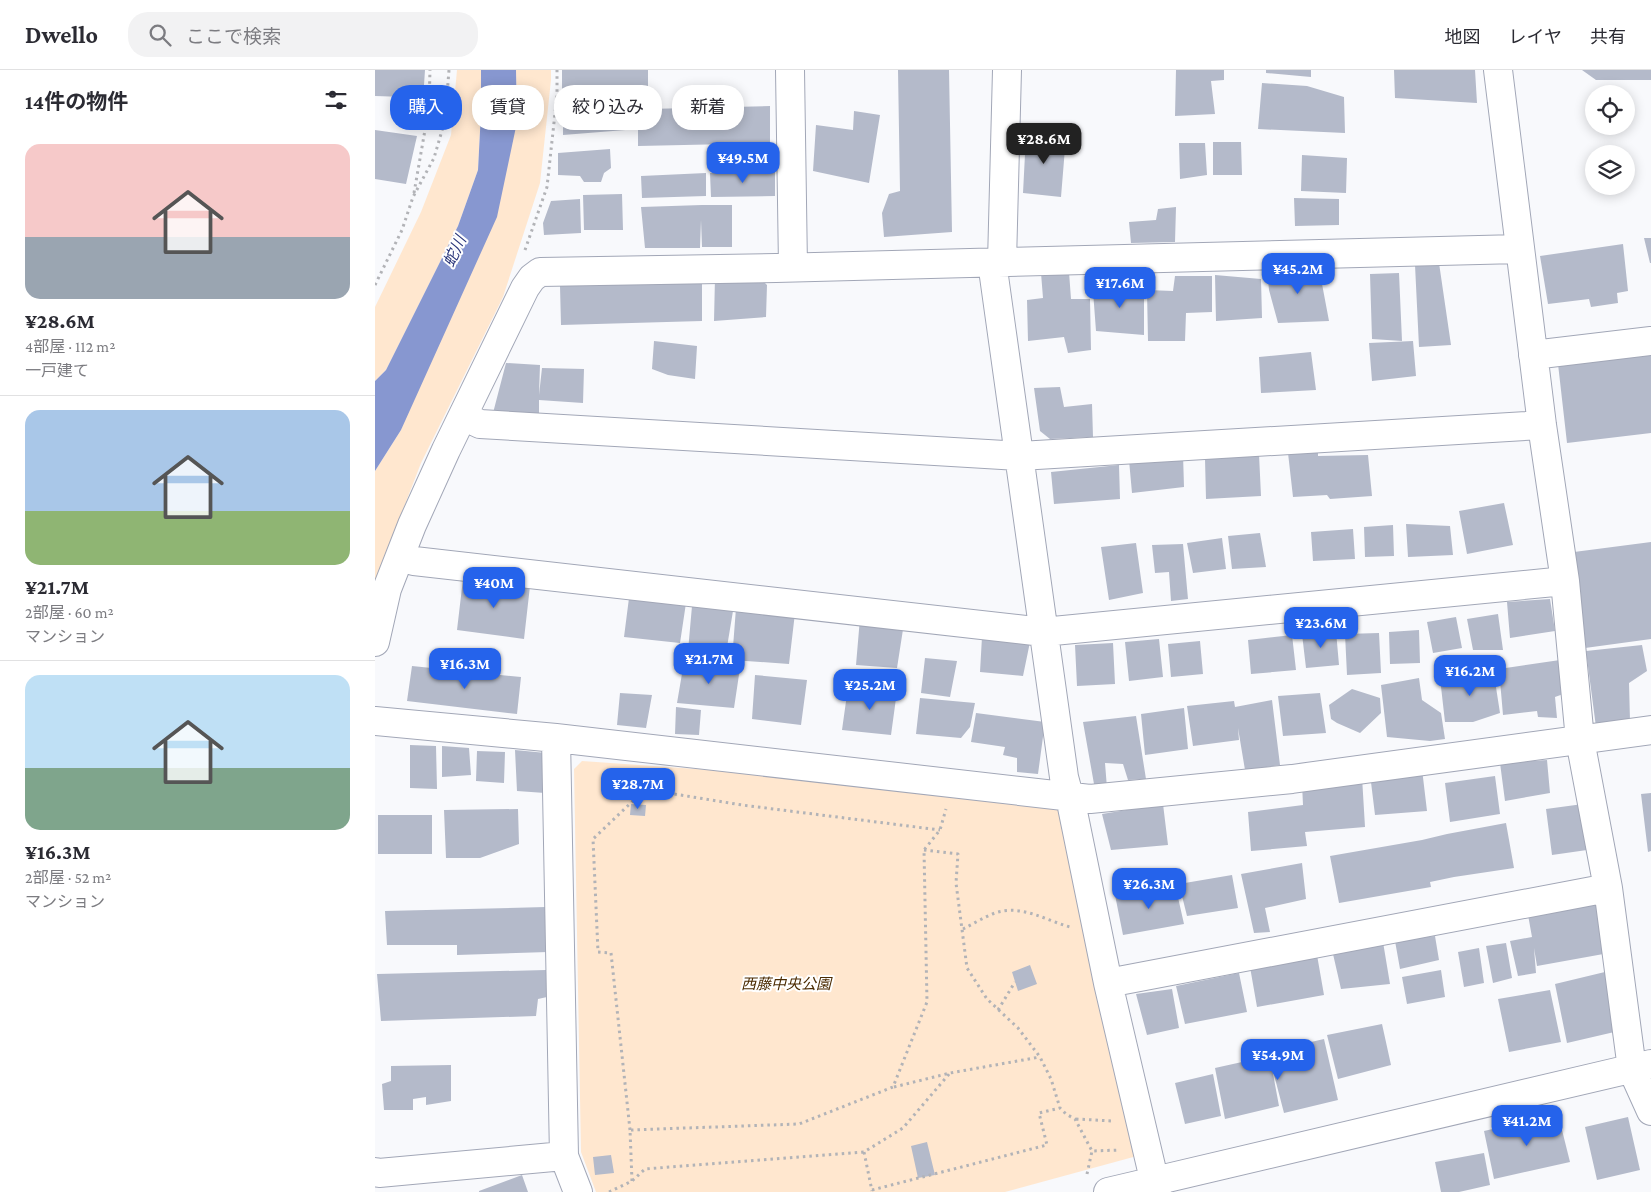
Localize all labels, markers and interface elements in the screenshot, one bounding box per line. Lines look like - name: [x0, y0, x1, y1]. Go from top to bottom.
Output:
- search box: [128, 12, 478, 57]
- text: Dwello: [25, 21, 98, 48]
- icon: search: [146, 21, 174, 49]
- text: ここで検索: [186, 26, 281, 47]
- text: 地図: [1445, 27, 1481, 47]
- text: レイヤ: [1509, 27, 1562, 47]
- text: 共有: [1590, 27, 1626, 47]
- chip: 購入: [390, 85, 462, 130]
- chip: 賃貸: [472, 85, 544, 130]
- chip: 絞り込み: [554, 85, 662, 130]
- chip: 新着: [672, 85, 744, 130]
- map controls: [1585, 85, 1635, 195]
- button: locate: [1585, 85, 1635, 135]
- icon: filters: [322, 86, 350, 114]
- text: 14件の物件: [25, 90, 128, 114]
- pin: ¥28.6M: [1003, 122, 1085, 165]
- text: ¥28.6M: [1017, 130, 1071, 147]
- pin: ¥49.5M: [702, 142, 784, 184]
- button: layers: [1585, 145, 1635, 195]
- text: ¥49.5M: [718, 149, 768, 166]
- icon: home: [143, 177, 233, 267]
- water label: 蛇川: [440, 231, 470, 269]
- pin: ¥45.2M: [1257, 252, 1339, 295]
- text: ¥45.2M: [1273, 260, 1323, 277]
- pin: ¥17.6M: [1079, 266, 1161, 309]
- text: ¥17.6M: [1095, 274, 1145, 291]
- text: ¥28.6M: [25, 309, 95, 333]
- text: 4部屋 · 112 m²: [25, 338, 115, 355]
- text: 一戸建て: [25, 362, 89, 379]
- icon: home: [143, 442, 233, 532]
- pin: ¥40M: [464, 566, 524, 609]
- text: ¥40M: [474, 574, 514, 591]
- text: ¥21.7M: [25, 575, 89, 599]
- text: 2部屋 · 60 m²: [25, 604, 114, 621]
- pin: ¥23.6M: [1280, 606, 1362, 649]
- text: ¥23.6M: [1295, 614, 1347, 631]
- text: マンション: [25, 628, 105, 645]
- pin: ¥21.7M: [668, 642, 750, 685]
- pin: ¥16.3M: [424, 648, 506, 690]
- text: ¥21.7M: [685, 650, 733, 667]
- pin: ¥16.2M: [1429, 654, 1511, 697]
- text: ¥16.3M: [440, 655, 490, 672]
- text: ¥16.2M: [1445, 662, 1495, 679]
- pin: ¥25.2M: [829, 668, 911, 711]
- text: ¥25.2M: [844, 676, 896, 693]
- icon: home: [143, 707, 233, 797]
- pin: ¥28.7M: [597, 768, 679, 810]
- text: ¥28.7M: [612, 775, 664, 792]
- text: ¥16.3M: [25, 840, 90, 864]
- pin: ¥26.3M: [1108, 868, 1190, 910]
- text: 2部屋 · 52 m²: [25, 869, 111, 886]
- text: ¥26.3M: [1123, 875, 1175, 892]
- text: マンション: [25, 893, 105, 910]
- park label: 西藤中央公園: [741, 976, 833, 992]
- pin: ¥54.9M: [1237, 1038, 1319, 1081]
- text: ¥54.9M: [1252, 1046, 1304, 1063]
- pin: ¥41.2M: [1486, 1104, 1568, 1147]
- text: ¥41.2M: [1503, 1112, 1551, 1129]

